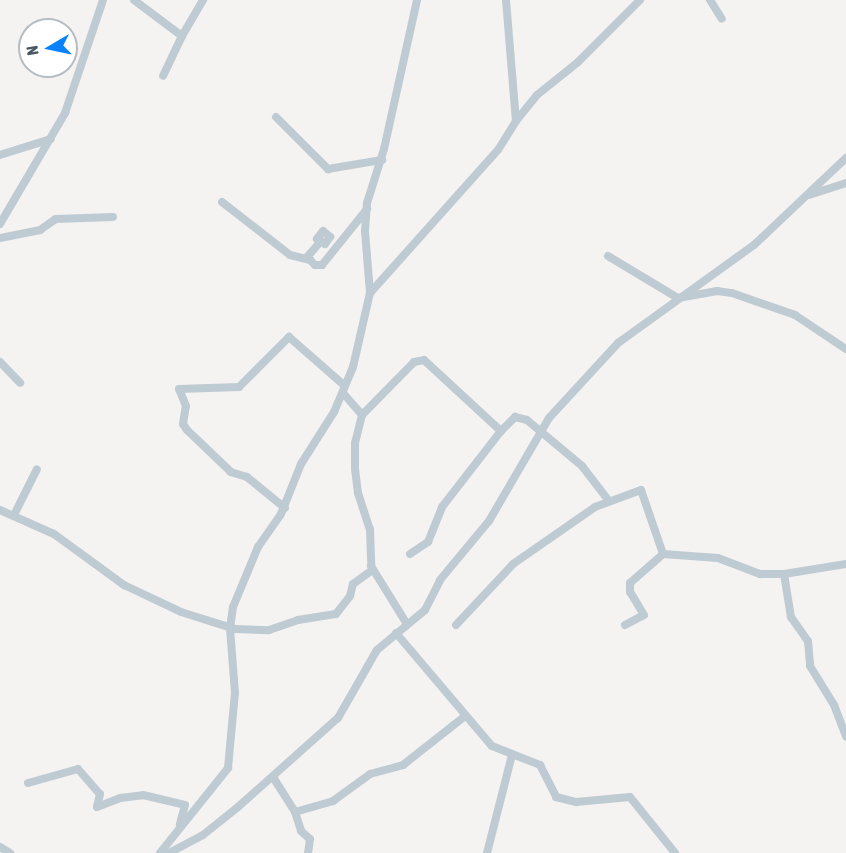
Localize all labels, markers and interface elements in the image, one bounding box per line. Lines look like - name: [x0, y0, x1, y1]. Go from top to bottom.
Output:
- north arrow: [18, 18, 78, 78]
- text: N: [23, 44, 42, 57]

